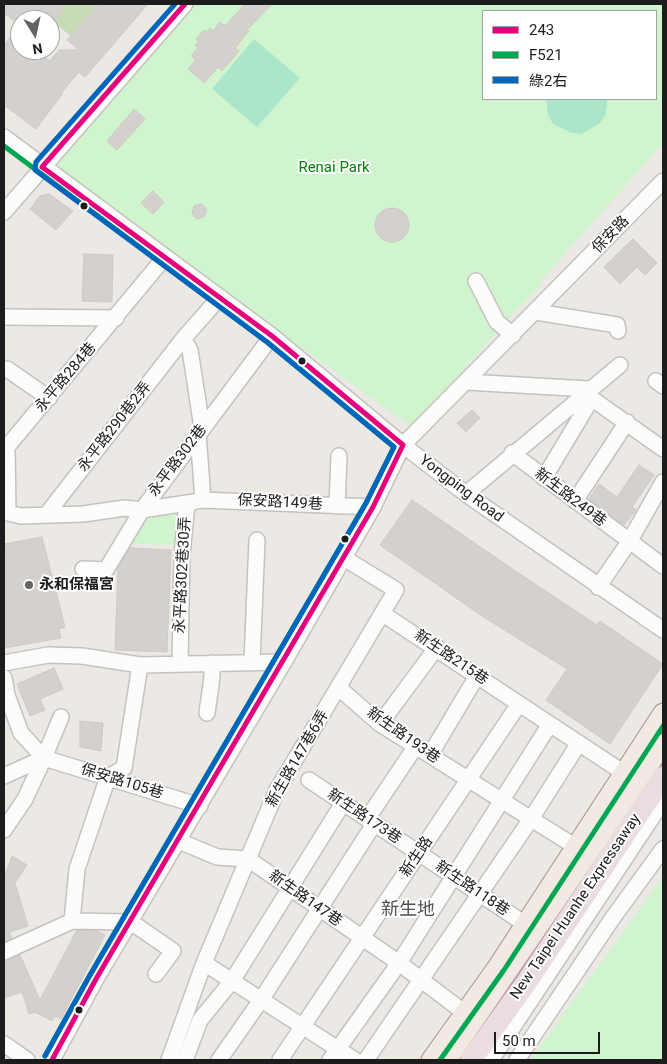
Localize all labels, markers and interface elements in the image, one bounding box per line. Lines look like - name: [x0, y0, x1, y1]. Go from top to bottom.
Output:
- north arrow: [10, 10, 60, 60]
- legend: [482, 10, 657, 100]
- text: 243: [529, 21, 554, 39]
- text: N: [31, 40, 44, 58]
- text: F521: [529, 46, 563, 64]
- text: 綠2右: [529, 72, 567, 90]
- park label: Renai Park: [298, 159, 370, 177]
- unlabelled marker: [79, 201, 89, 211]
- street label: 保安路: [589, 213, 633, 257]
- street label: 永平路284巷: [32, 340, 100, 416]
- unlabelled marker: [297, 356, 307, 366]
- street label: 永平路290巷2弄: [74, 379, 156, 475]
- street label: 永平路302巷: [145, 422, 211, 500]
- street label: Yongping Road: [415, 452, 507, 526]
- street label: 新生路249巷: [531, 465, 609, 531]
- street label: 保安路149巷: [237, 492, 323, 514]
- street label: 永平路302巷30弄: [171, 516, 195, 634]
- unlabelled marker: [340, 534, 350, 544]
- place label: 永和保福宮: [39, 576, 114, 594]
- marker: 永和保福宮: [23, 579, 35, 591]
- street label: 新生路215巷: [411, 627, 491, 689]
- street label: 新生路193巷: [363, 704, 443, 768]
- street label: 新生路147巷6弄: [263, 707, 333, 811]
- street label: 保安路105巷: [79, 761, 165, 803]
- street label: 新生路173巷: [324, 786, 404, 848]
- street label: New Taipei Huanhe Expressaway: [507, 811, 645, 1003]
- street label: 新生路: [397, 833, 437, 881]
- street label: 新生路118巷: [432, 858, 512, 920]
- street label: 新生路147巷: [265, 867, 345, 931]
- district label: 新生地: [381, 899, 435, 921]
- unlabelled marker: [74, 1005, 84, 1015]
- scale bar: [497, 1022, 603, 1054]
- text: 50 m: [502, 1032, 536, 1050]

